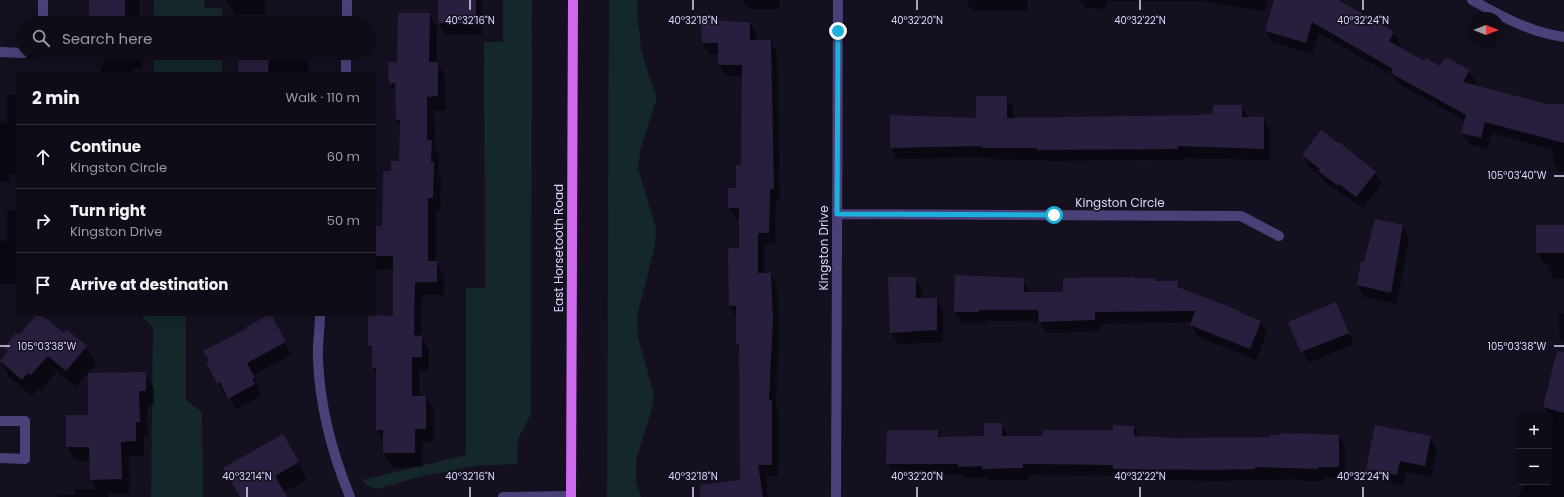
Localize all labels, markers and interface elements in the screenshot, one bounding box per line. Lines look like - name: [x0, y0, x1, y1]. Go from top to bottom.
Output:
- north arrow: [1468, 12, 1504, 48]
- text: 40°32'16"N: [445, 13, 495, 28]
- text: 40°32'18"N: [668, 13, 718, 28]
- text: 40°32'20"N: [891, 13, 943, 28]
- text: 40°32'22"N: [1114, 13, 1166, 28]
- text: 40°32'24"N: [1337, 13, 1389, 28]
- search box: [16, 16, 376, 60]
- route end: [829, 22, 847, 40]
- icon: search: [30, 27, 52, 49]
- text: Search here: [62, 28, 152, 49]
- text: 2 min: [32, 86, 80, 110]
- text: Walk · 110 m: [286, 88, 360, 107]
- text: Continue: [70, 136, 141, 157]
- icon: ahead: [32, 146, 54, 168]
- text: 60 m: [327, 147, 360, 166]
- text: Kingston Circle: [70, 158, 167, 177]
- text: 105°03'40"W: [1488, 168, 1547, 183]
- street label: East Horsetooth Road: [550, 184, 567, 312]
- street label: Kingston Circle: [1075, 194, 1165, 211]
- text: Turn right: [70, 200, 146, 221]
- street label: Kingston Drive: [815, 205, 832, 291]
- route start: [1045, 206, 1063, 224]
- icon: right: [32, 210, 54, 232]
- text: 50 m: [327, 211, 360, 230]
- text: Kingston Drive: [70, 222, 162, 241]
- icon: arrive: [32, 274, 54, 296]
- text: Arrive at destination: [70, 274, 228, 295]
- text: 105°03'38"W: [18, 339, 76, 354]
- text: 105°03'38"W: [1488, 339, 1546, 354]
- map controls: [1516, 413, 1552, 485]
- button: +: [1516, 413, 1552, 449]
- button: −: [1516, 449, 1552, 485]
- text: 40°32'14"N: [222, 469, 272, 484]
- text: 40°32'16"N: [445, 469, 495, 484]
- text: 40°32'18"N: [668, 469, 718, 484]
- text: 40°32'20"N: [891, 469, 943, 484]
- text: 40°32'22"N: [1114, 469, 1166, 484]
- text: 40°32'24"N: [1337, 469, 1389, 484]

